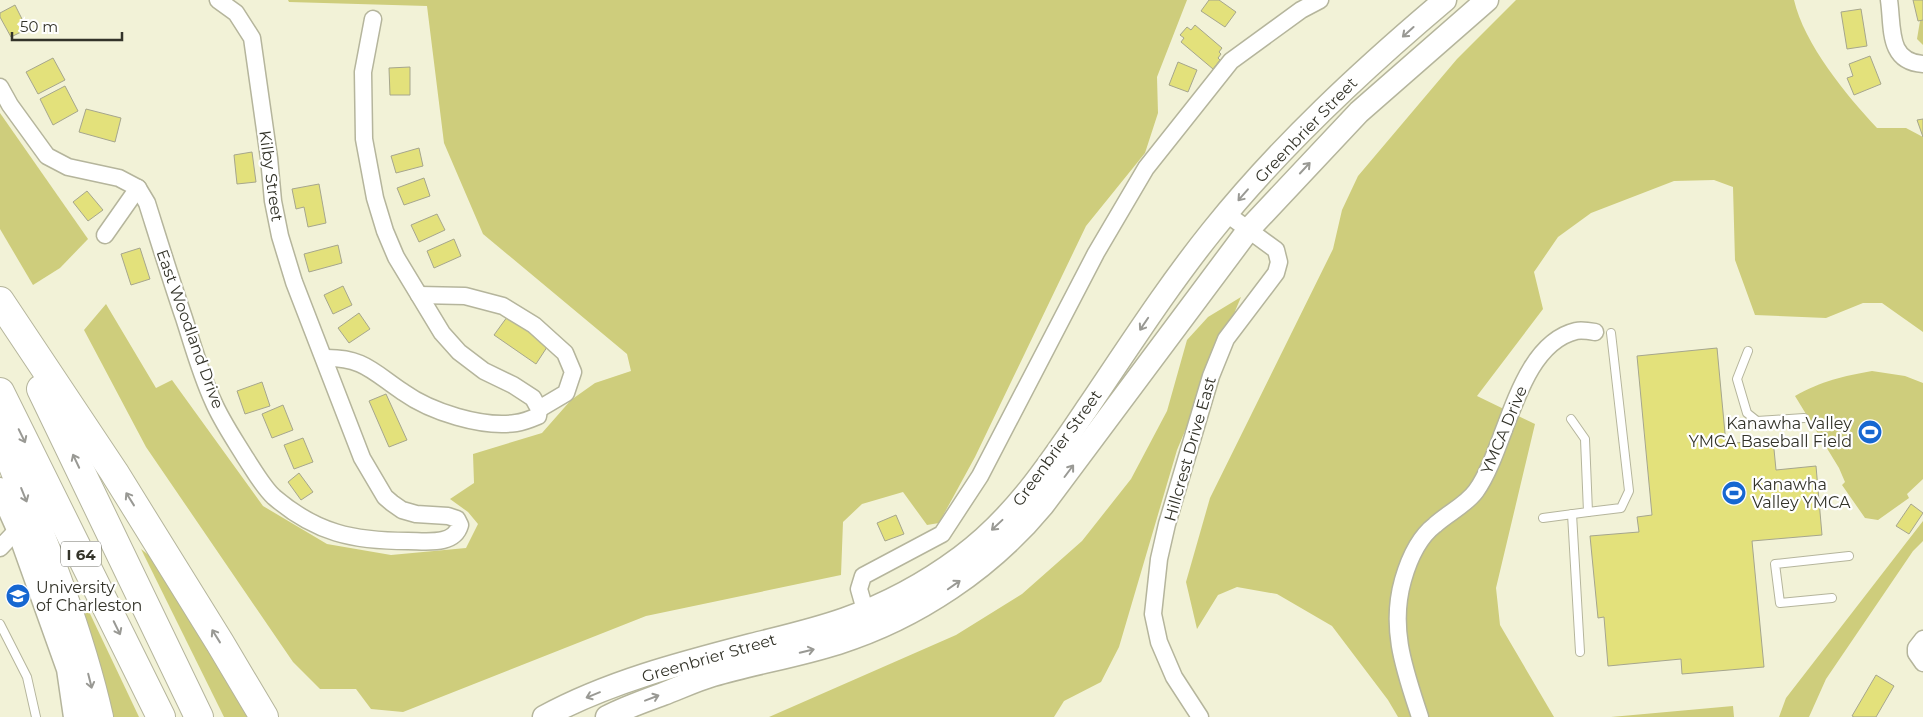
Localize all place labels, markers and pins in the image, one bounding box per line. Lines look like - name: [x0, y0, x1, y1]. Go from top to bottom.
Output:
- place label: Kanawha Valley YMCA Baseball Field: [1689, 414, 1852, 451]
- sports icon: Kanawha Valley YMCA Baseball Field: [1857, 419, 1883, 445]
- place label: Kanawha Valley YMCA: [1752, 475, 1851, 512]
- sports icon: Kanawha Valley YMCA: [1721, 480, 1747, 506]
- place label: University of Charleston: [36, 578, 142, 615]
- school or university icon: University of Charleston: [5, 583, 31, 609]

